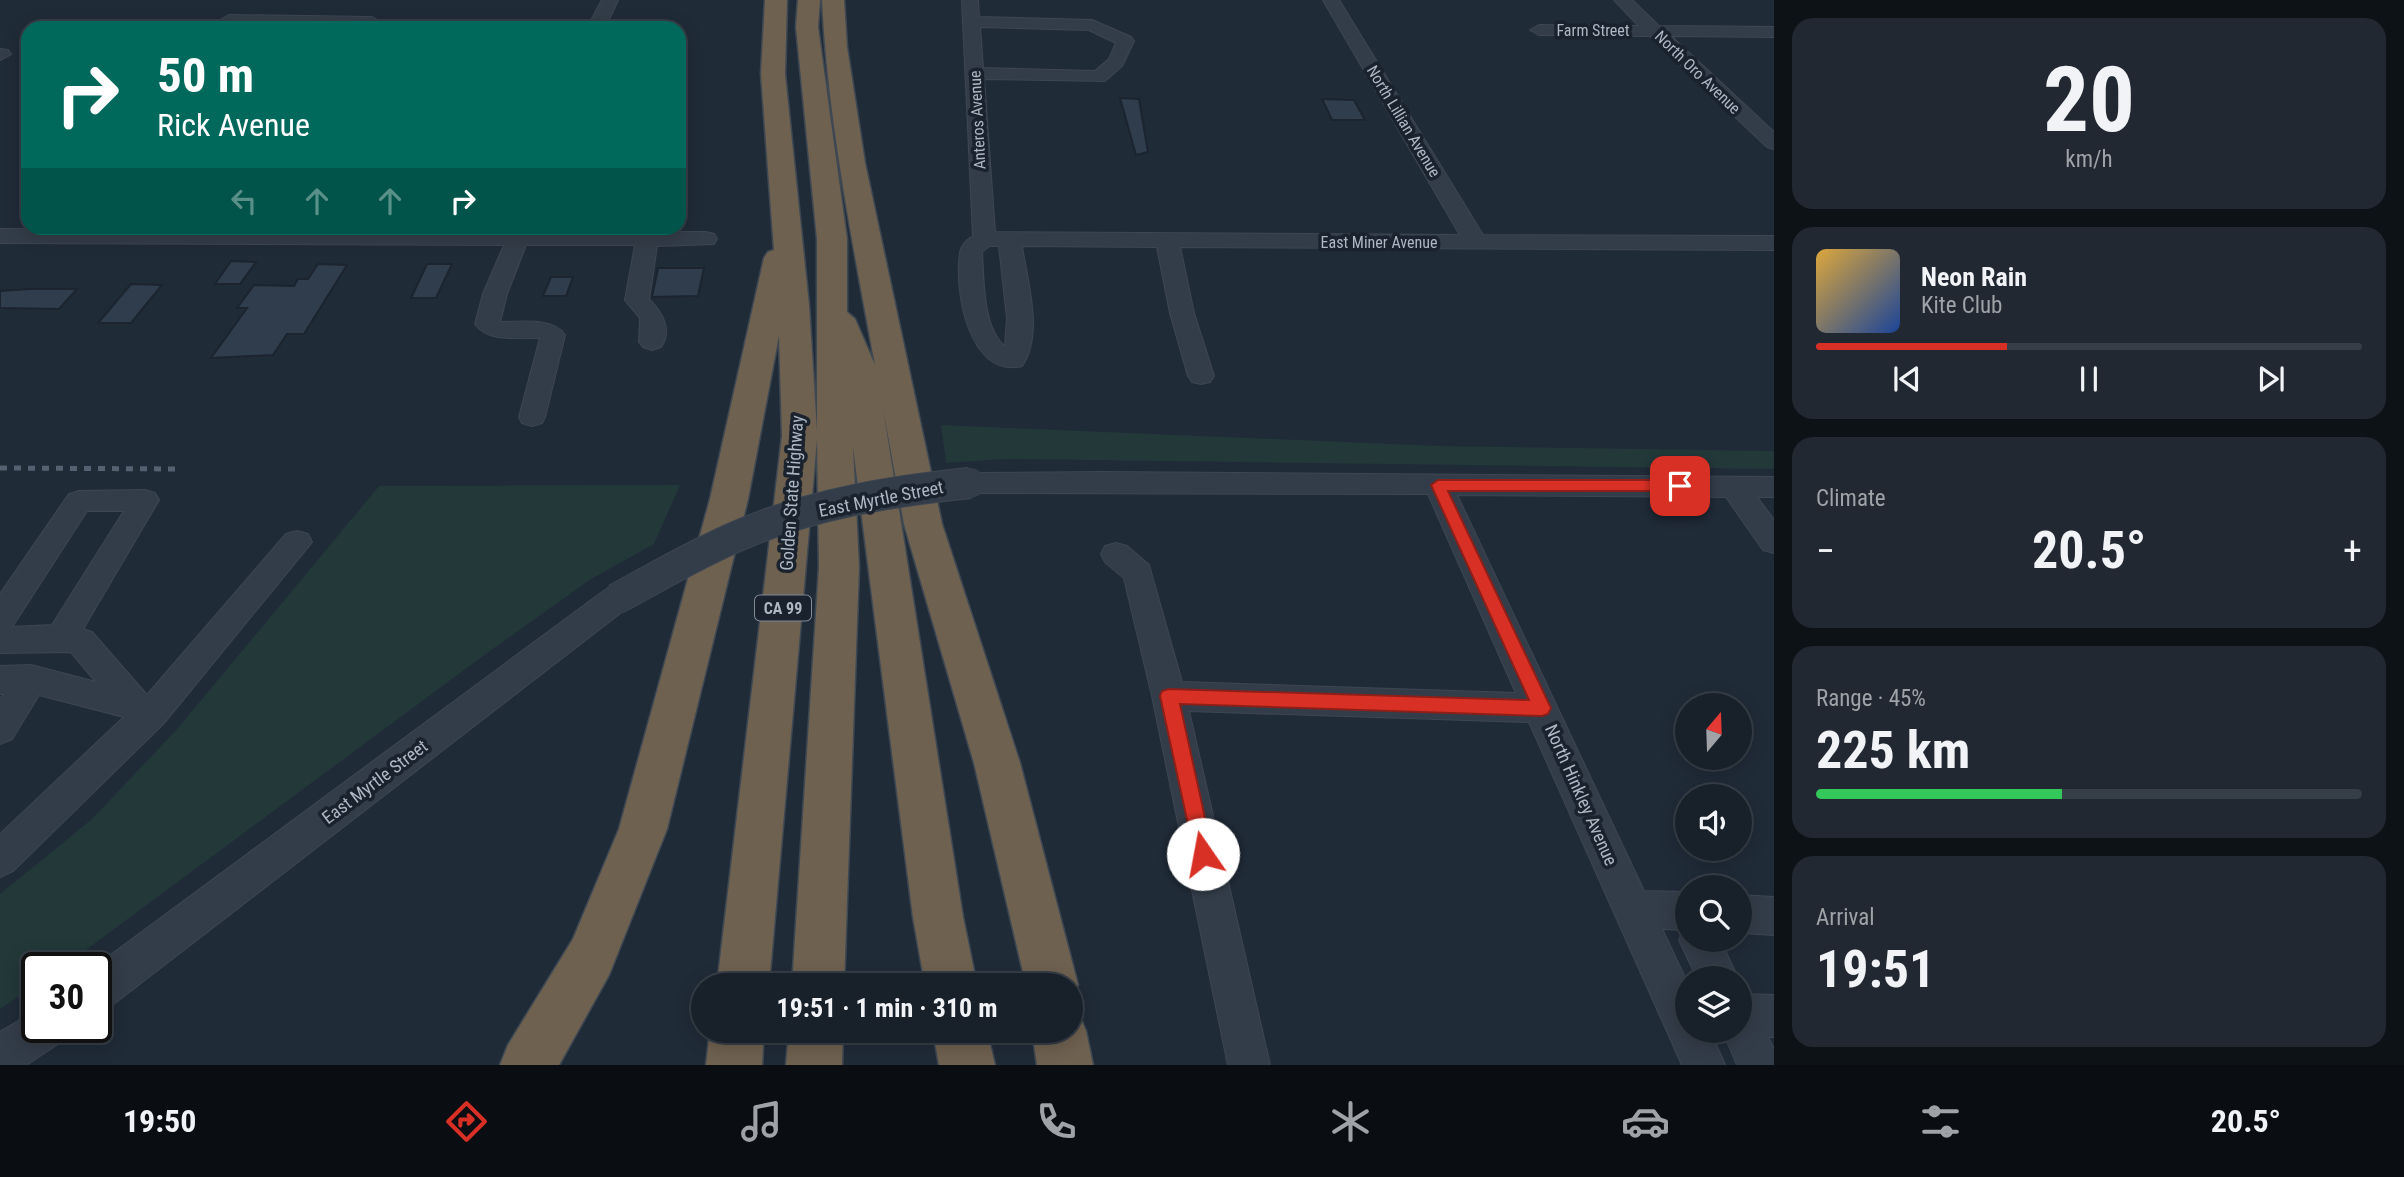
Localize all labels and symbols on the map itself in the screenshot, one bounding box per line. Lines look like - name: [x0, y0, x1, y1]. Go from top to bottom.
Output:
- street label: Farm Street: [1556, 21, 1630, 40]
- street label: North Oro Avenue: [1651, 27, 1744, 118]
- street label: North Lillian Avenue: [1363, 62, 1444, 180]
- street label: Anteros Avenue: [965, 70, 990, 170]
- street label: East Miner Avenue: [1321, 233, 1437, 252]
- street label: Golden State Highway: [776, 414, 807, 571]
- pin: [1650, 456, 1710, 516]
- street label: East Myrtle Street: [817, 476, 945, 521]
- road number: CA 99: [755, 596, 811, 621]
- north arrow: [1675, 693, 1752, 770]
- street label: North Hinkley Avenue: [1541, 721, 1622, 869]
- street label: East Myrtle Street: [318, 735, 432, 828]
- position arrow: [1166, 817, 1240, 891]
- speed limit sign: 30: [21, 952, 112, 1043]

